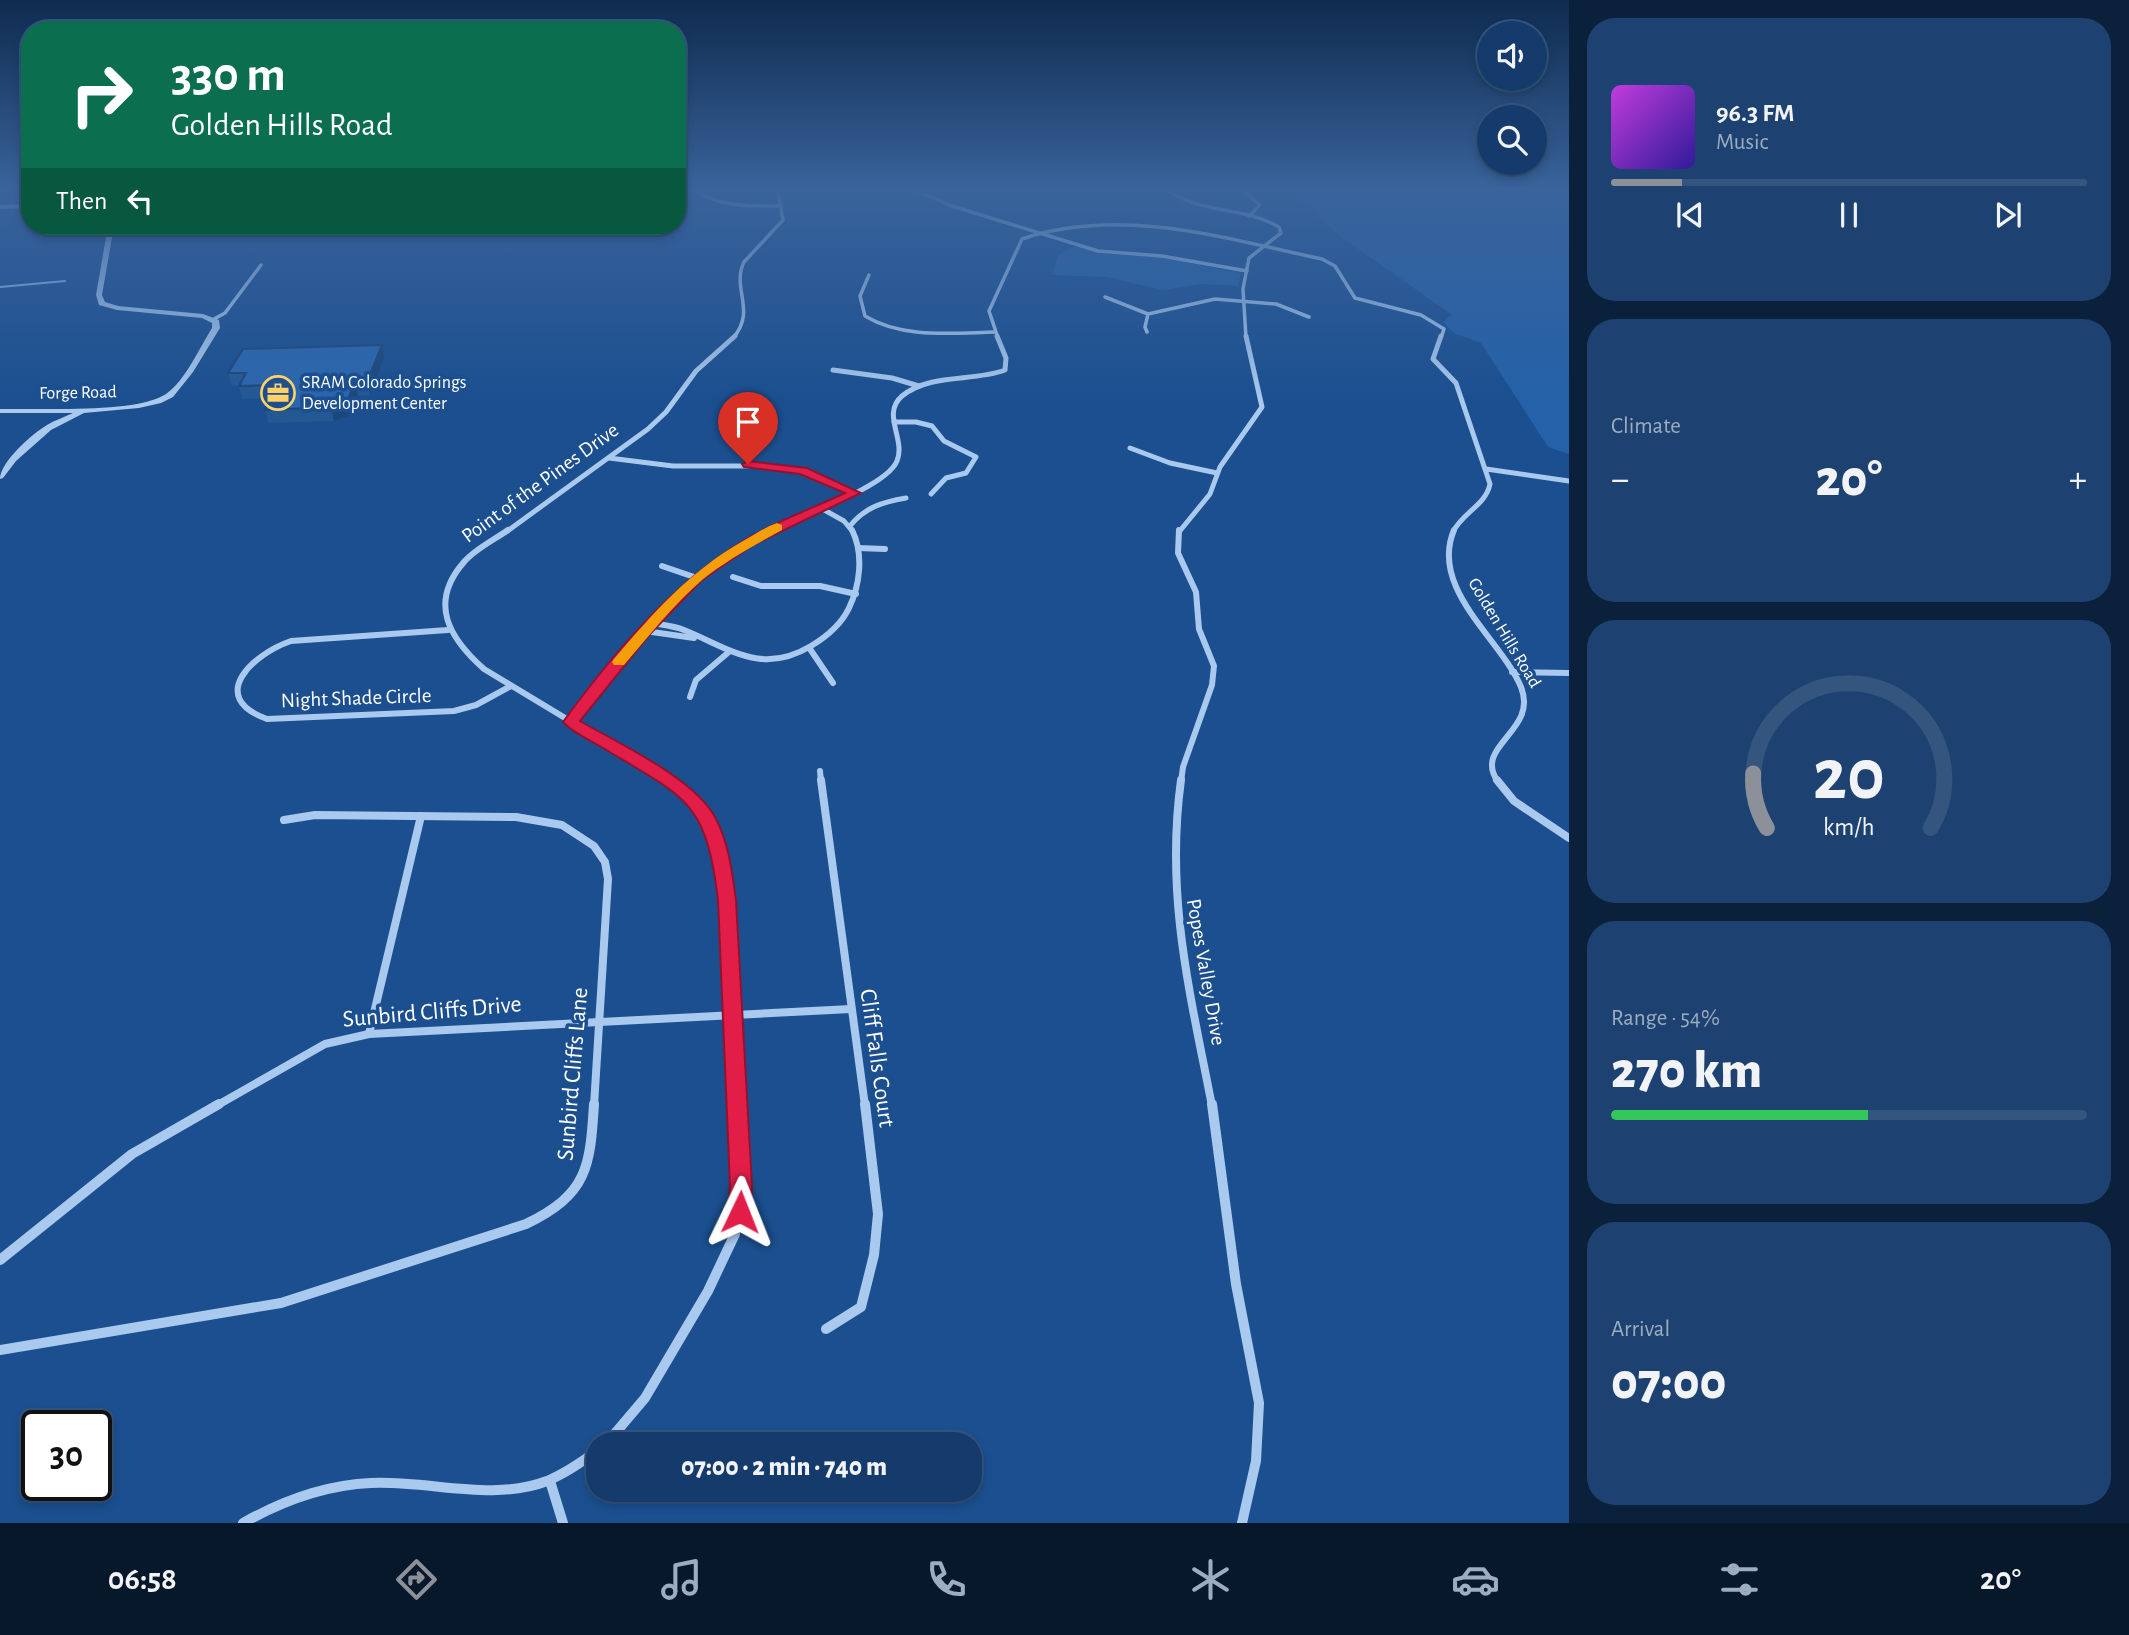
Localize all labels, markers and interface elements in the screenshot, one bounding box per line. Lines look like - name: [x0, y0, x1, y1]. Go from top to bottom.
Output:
- map controls: [1477, 21, 1547, 175]
- button: sound: [1477, 21, 1547, 91]
- icon: right: [56, 49, 147, 140]
- text: 330 m: [171, 51, 286, 100]
- text: 96.3 FM: [1716, 100, 1795, 126]
- button: search: [1477, 105, 1547, 175]
- text: Golden Hills Road: [171, 109, 393, 141]
- text: Music: [1716, 131, 1768, 154]
- icon: left: [121, 182, 159, 220]
- text: Then: [56, 188, 107, 214]
- icon: previous: [1671, 196, 1709, 234]
- icon: pause: [1830, 196, 1868, 234]
- icon: next: [1989, 196, 2027, 234]
- office icon: SRAM Colorado Springs Development Center: [259, 374, 297, 412]
- place label: SRAM Colorado Springs Development Center: [302, 374, 466, 413]
- street label: Forge Road: [39, 383, 117, 403]
- pin: [718, 392, 778, 464]
- icon: arrive: [729, 403, 767, 441]
- text: Climate: [1611, 415, 1681, 438]
- street label: Point of the Pines Drive: [458, 419, 622, 547]
- text: 20°: [1815, 453, 1883, 505]
- text: −: [1611, 461, 1629, 499]
- text: +: [2069, 461, 2087, 499]
- street label: Golden Hills Road: [1464, 575, 1544, 691]
- street label: Night Shade Circle: [280, 685, 432, 711]
- text: 20: [1813, 740, 1885, 813]
- text: km/h: [1823, 814, 1875, 839]
- street label: Popes Valley Drive: [1183, 897, 1229, 1047]
- street label: Sunbird Cliffs Lane: [553, 986, 593, 1162]
- street label: Cliff Falls Court: [855, 987, 899, 1129]
- street label: Sunbird Cliffs Drive: [342, 992, 522, 1032]
- text: Range · 54%: [1611, 1007, 1720, 1030]
- text: 270 km: [1611, 1045, 1762, 1097]
- position arrow: [703, 1175, 777, 1249]
- text: Arrival: [1611, 1318, 1670, 1341]
- text: 07:00: [1611, 1356, 1727, 1408]
- speed limit sign: 30: [21, 1410, 112, 1501]
- text: 07:00 · 2 min · 740 m: [681, 1454, 887, 1480]
- icon: directions: [392, 1555, 441, 1604]
- icon: music: [657, 1555, 706, 1604]
- icon: phone: [922, 1555, 971, 1604]
- icon: climate: [1186, 1555, 1235, 1604]
- icon: car: [1451, 1555, 1500, 1604]
- icon: filters: [1715, 1555, 1764, 1604]
- text: 06:58: [108, 1563, 177, 1595]
- text: 20°: [1980, 1563, 2021, 1595]

